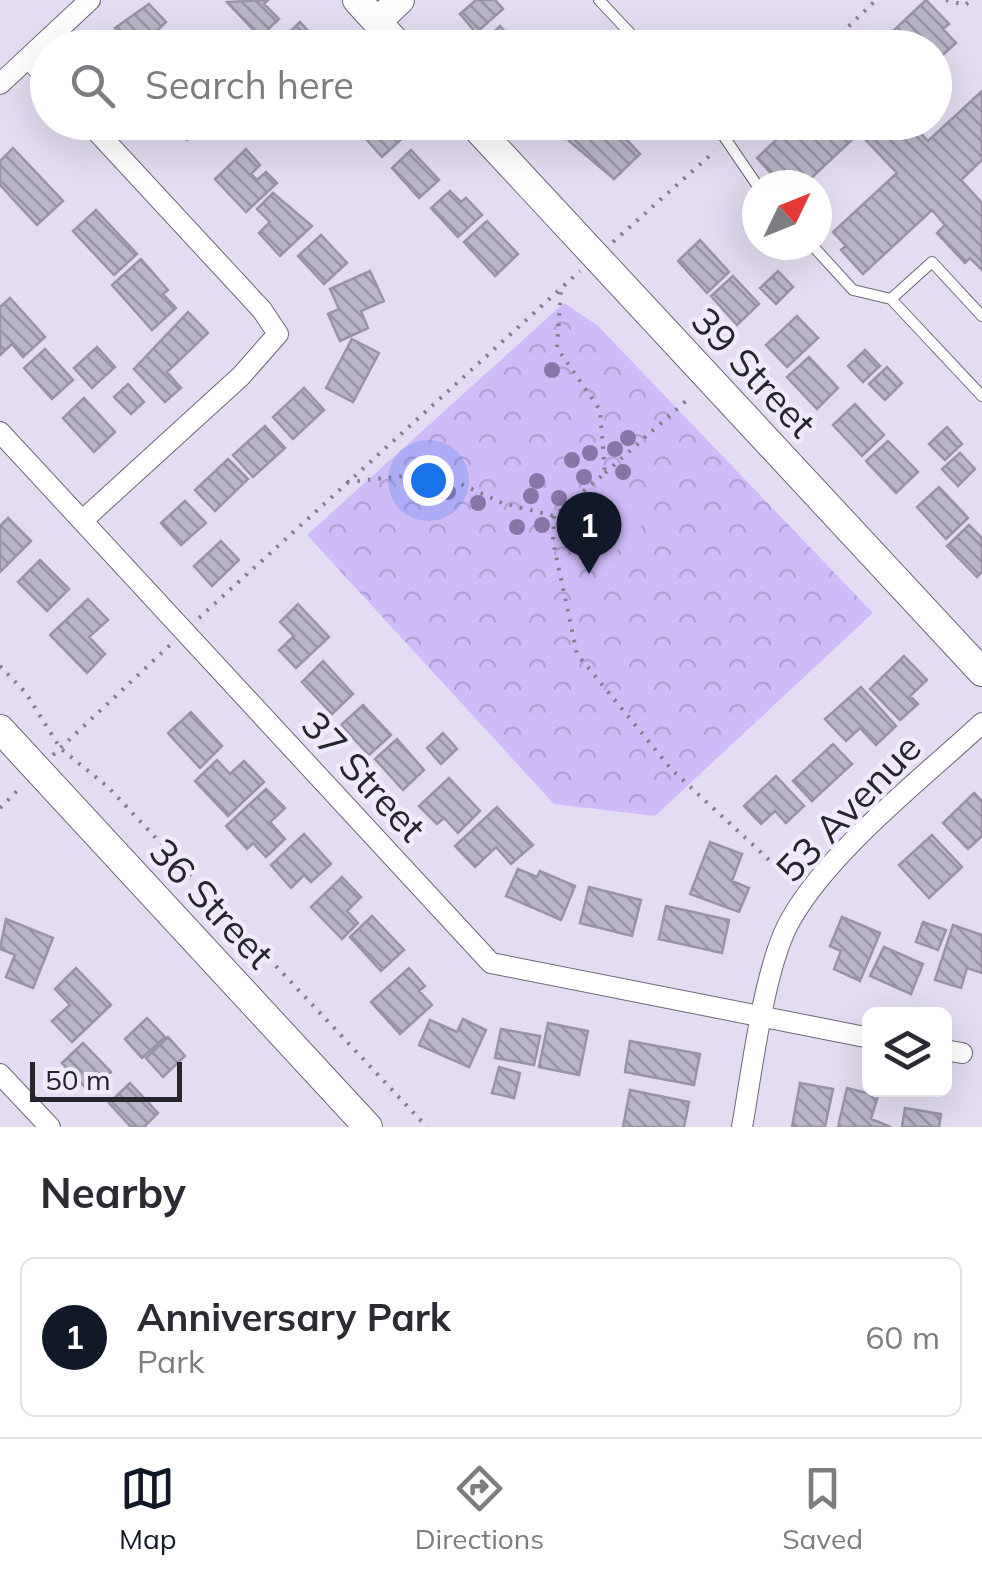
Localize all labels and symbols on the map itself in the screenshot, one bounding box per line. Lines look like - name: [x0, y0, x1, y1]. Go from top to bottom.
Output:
- north arrow: [742, 170, 832, 260]
- street label: 39 Street: [682, 297, 826, 447]
- your location: [403, 455, 454, 506]
- pin: 1: [556, 492, 622, 574]
- street label: 37 Street: [292, 701, 436, 851]
- street label: 53 Avenue: [765, 724, 931, 892]
- street label: 36 Street: [140, 828, 284, 978]
- scale bar: [30, 1057, 182, 1102]

